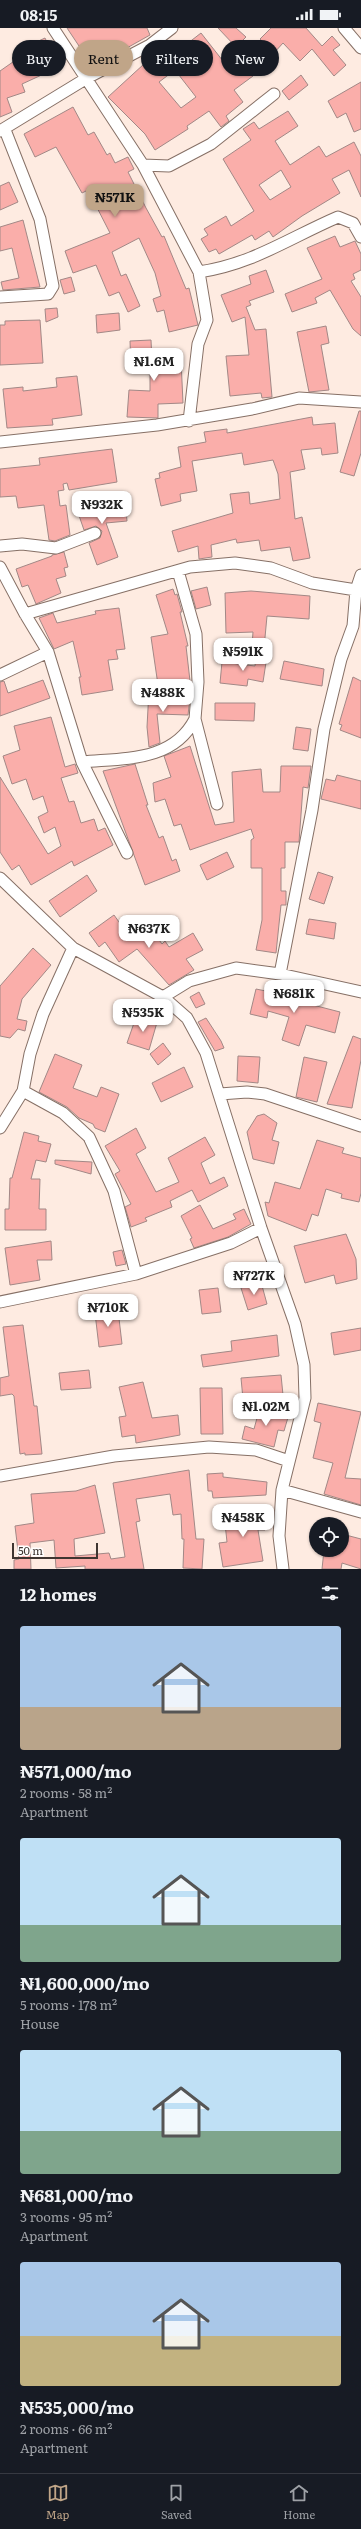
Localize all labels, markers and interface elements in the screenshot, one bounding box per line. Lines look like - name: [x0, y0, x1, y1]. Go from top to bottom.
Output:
- text: 08:15: [20, 3, 57, 26]
- chip: Buy: [12, 40, 66, 76]
- chip: Rent: [74, 40, 133, 76]
- chip: Filters: [141, 40, 213, 76]
- chip: New: [221, 40, 279, 76]
- pin: ₦571K: [87, 184, 143, 218]
- text: ₦571K: [95, 187, 135, 206]
- pin: ₦1.6M: [126, 348, 182, 382]
- text: ₦1.6M: [134, 351, 175, 370]
- pin: ₦932K: [74, 491, 130, 525]
- text: ₦932K: [81, 494, 123, 513]
- pin: ₦591K: [215, 638, 271, 672]
- text: ₦591K: [223, 641, 263, 660]
- pin: ₦488K: [135, 679, 191, 713]
- text: ₦488K: [141, 682, 185, 701]
- pin: ₦637K: [121, 915, 177, 949]
- text: ₦637K: [128, 918, 170, 937]
- pin: ₦681K: [266, 980, 322, 1014]
- text: ₦681K: [273, 983, 315, 1002]
- pin: ₦535K: [115, 999, 171, 1033]
- text: ₦535K: [122, 1002, 164, 1021]
- pin: ₦727K: [226, 1262, 282, 1296]
- text: ₦727K: [233, 1265, 275, 1284]
- pin: ₦710K: [80, 1294, 136, 1328]
- text: ₦710K: [87, 1297, 129, 1316]
- pin: ₦1.02M: [233, 1393, 299, 1427]
- text: ₦1.02M: [242, 1396, 290, 1415]
- pin: ₦458K: [215, 1504, 271, 1538]
- text: ₦458K: [221, 1507, 265, 1526]
- map controls: [309, 1517, 349, 1557]
- button: locate: [309, 1517, 349, 1557]
- scale bar: [12, 1541, 98, 1560]
- text: 50 m: [18, 1542, 43, 1558]
- text: 12 homes: [20, 1581, 96, 1606]
- icon: filters: [319, 1582, 341, 1604]
- icon: home: [145, 1652, 217, 1724]
- text: ₦571,000/mo: [20, 1758, 132, 1783]
- text: 2 rooms · 58 m²: [20, 1783, 112, 1802]
- text: Apartment: [20, 1802, 88, 1821]
- icon: home: [145, 1864, 217, 1936]
- text: ₦1,600,000/mo: [20, 1970, 150, 1995]
- text: 5 rooms · 178 m²: [20, 1995, 117, 2014]
- text: House: [20, 2014, 59, 2033]
- icon: home: [145, 2076, 217, 2148]
- text: ₦681,000/mo: [20, 2182, 133, 2207]
- text: 3 rooms · 95 m²: [20, 2207, 112, 2226]
- text: Apartment: [20, 2226, 88, 2245]
- icon: home: [145, 2288, 217, 2360]
- text: ₦535,000/mo: [20, 2394, 134, 2419]
- text: 2 rooms · 66 m²: [20, 2419, 113, 2438]
- text: Apartment: [20, 2438, 88, 2457]
- tab: Map: [46, 2482, 69, 2522]
- tab: Saved: [161, 2482, 192, 2522]
- tab: Home: [283, 2482, 315, 2522]

